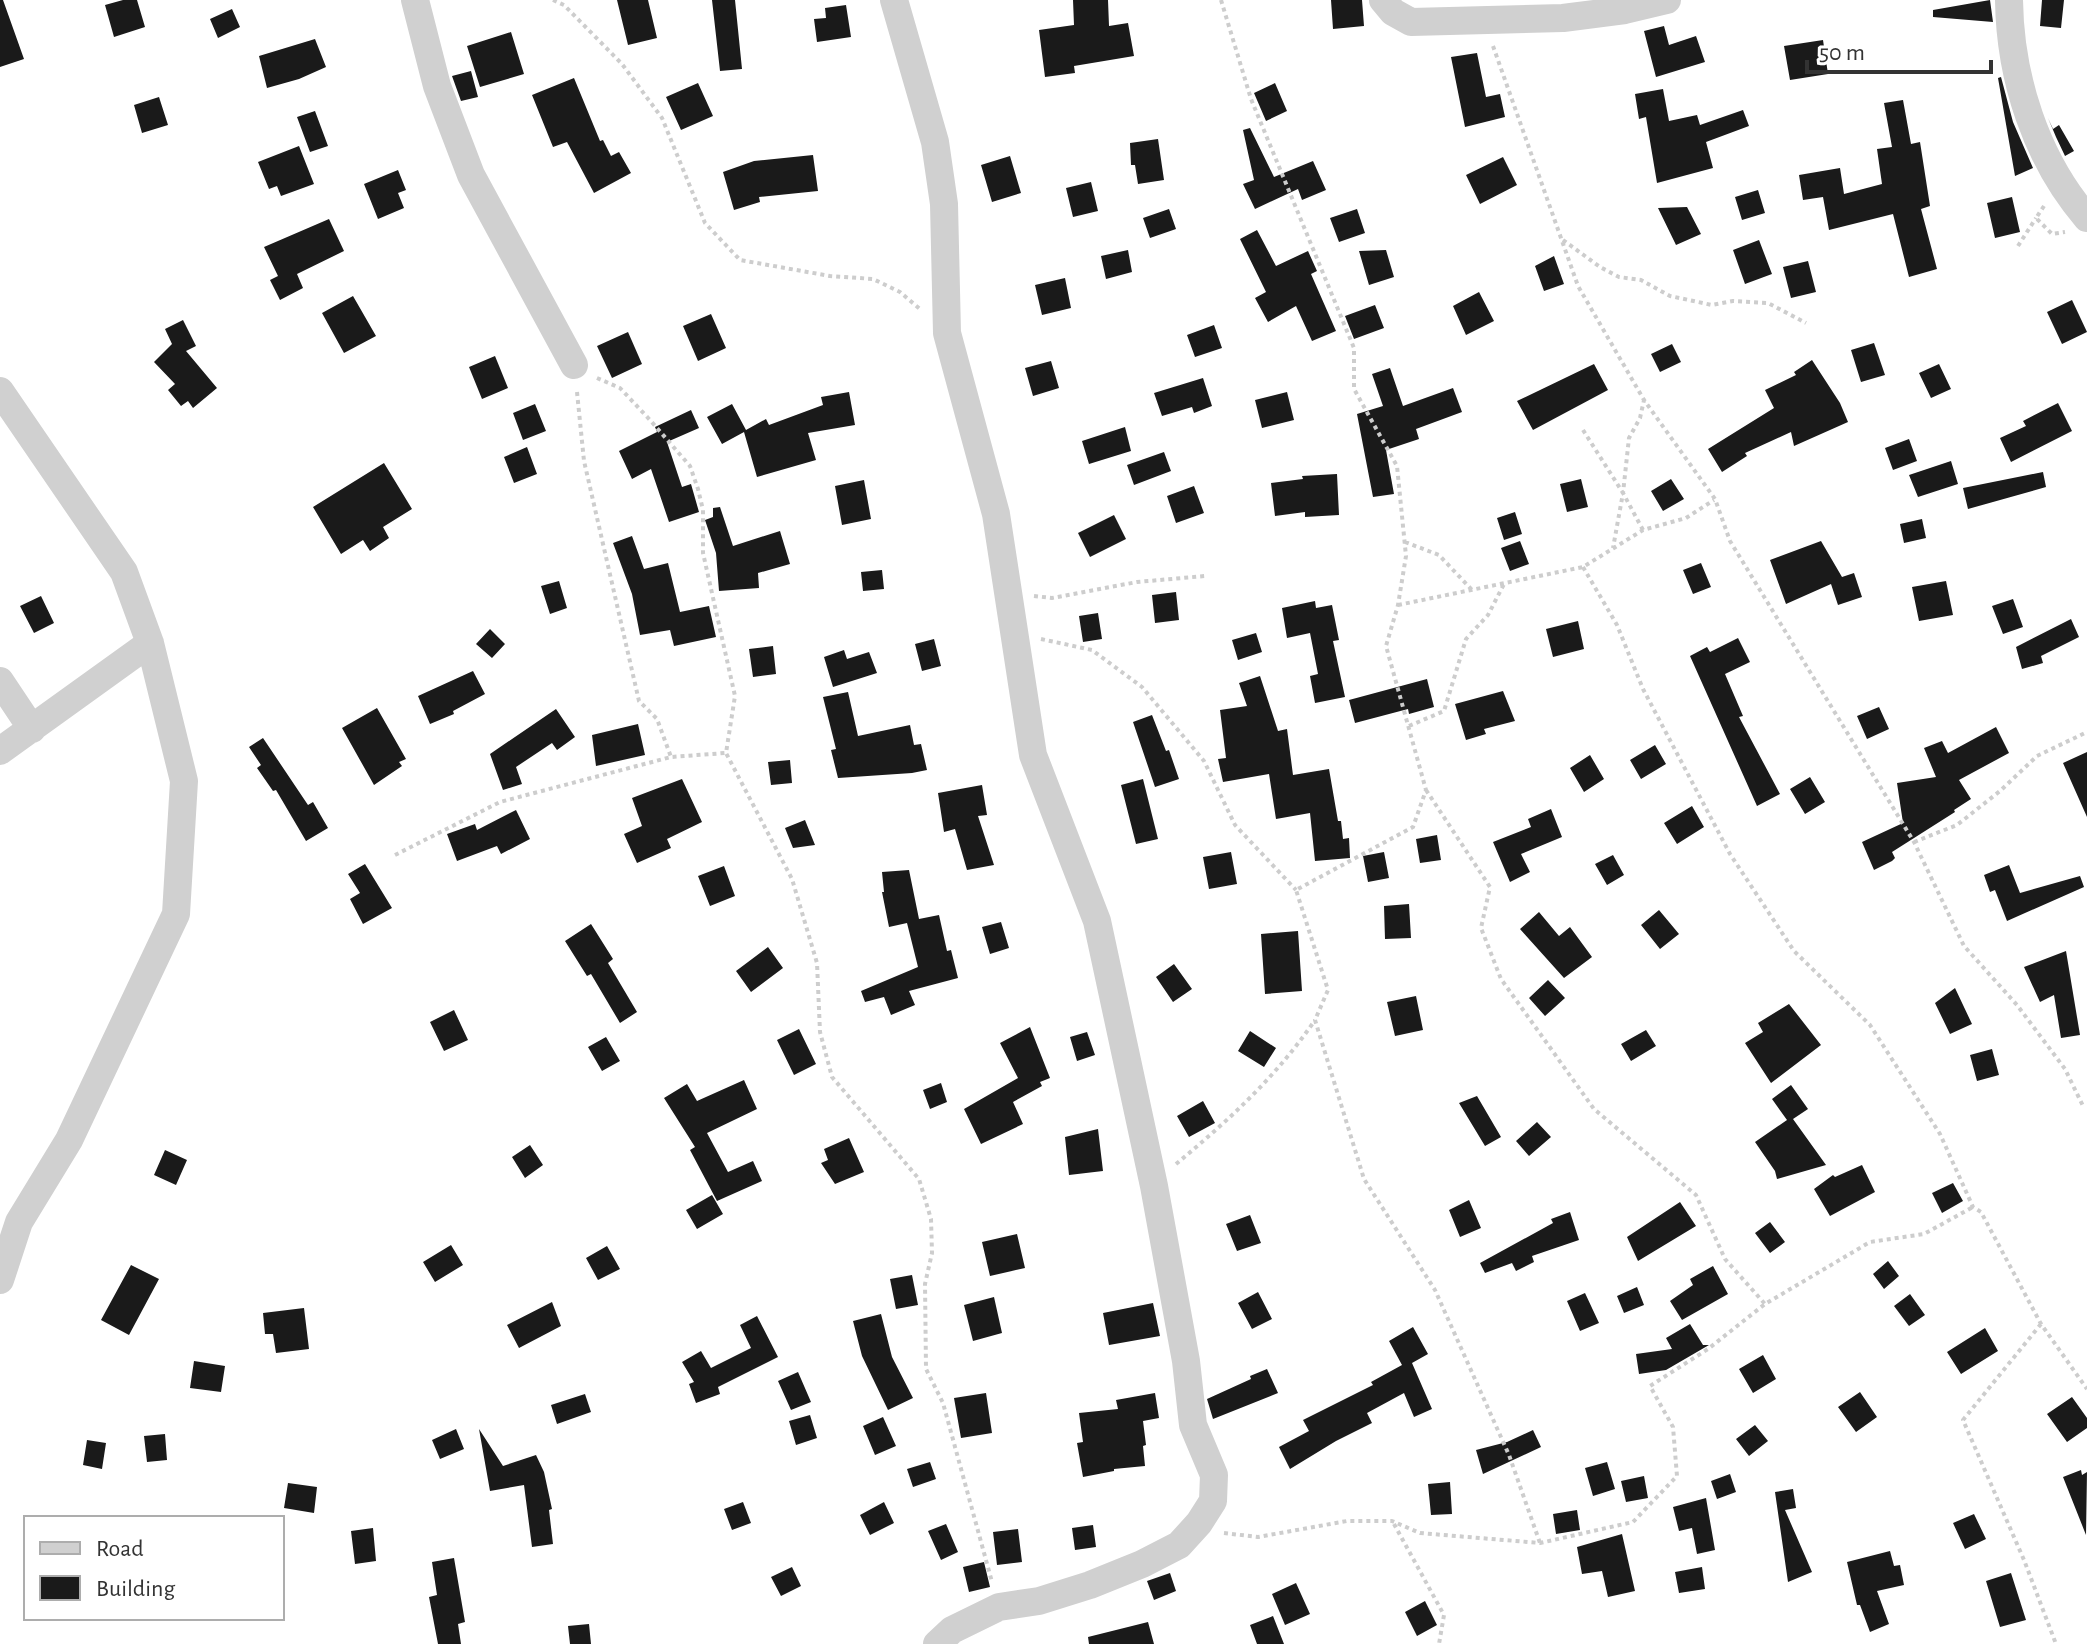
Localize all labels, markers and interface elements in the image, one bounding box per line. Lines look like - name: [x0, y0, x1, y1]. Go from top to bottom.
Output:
- scale bar: [1807, 24, 1991, 74]
- text: 50 m: [1819, 41, 1865, 65]
- legend: [24, 1516, 284, 1620]
- text: Road: [96, 1537, 144, 1561]
- text: Building: [96, 1577, 175, 1601]

